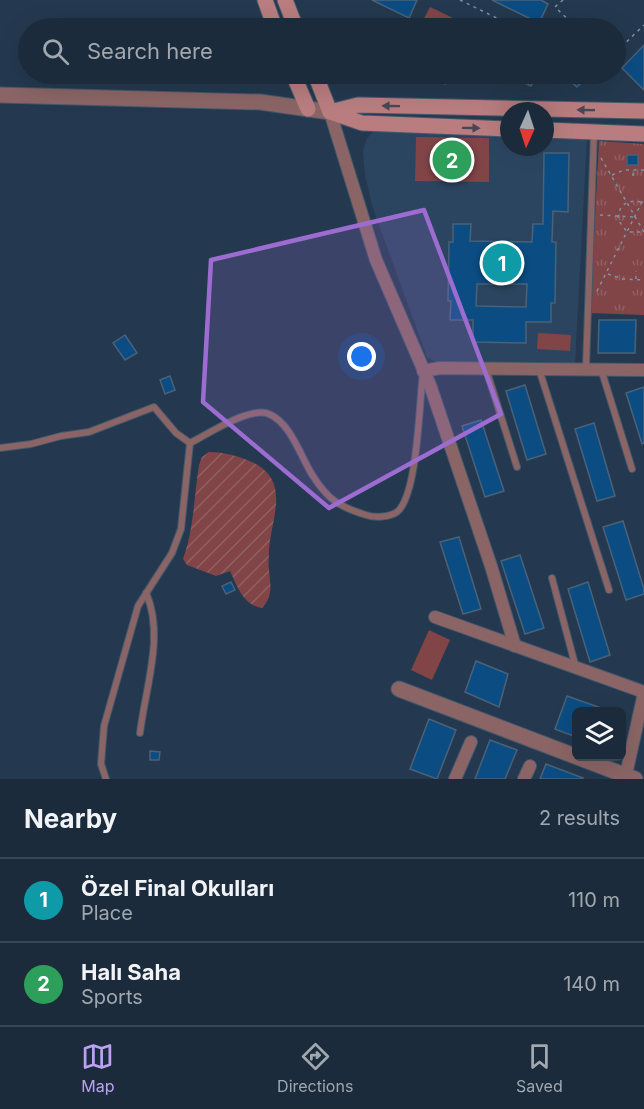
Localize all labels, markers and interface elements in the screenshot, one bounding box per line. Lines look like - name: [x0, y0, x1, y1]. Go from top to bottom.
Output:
- search box: [18, 18, 626, 84]
- icon: search: [39, 35, 72, 68]
- text: Search here: [87, 38, 213, 64]
- one-way arrow: [381, 101, 400, 111]
- north arrow: [500, 102, 554, 156]
- one-way arrow: [576, 105, 595, 115]
- one-way arrow: [461, 124, 480, 133]
- pin: 2: [432, 138, 472, 182]
- pin: 1: [482, 240, 522, 286]
- your location: [347, 342, 376, 371]
- map controls: [572, 707, 626, 761]
- button: layers: [572, 707, 626, 761]
- text: Nearby: [24, 803, 117, 834]
- text: 2 results: [539, 806, 620, 830]
- text: Özel Final Okulları: [81, 875, 274, 901]
- text: 1: [39, 888, 48, 912]
- text: 110 m: [568, 888, 620, 912]
- text: Place: [81, 901, 133, 925]
- text: Halı Saha: [81, 959, 181, 985]
- text: 2: [37, 972, 50, 996]
- text: 140 m: [563, 972, 620, 996]
- text: Sports: [81, 985, 143, 1009]
- tab: Map: [81, 1040, 115, 1096]
- tab: Directions: [277, 1040, 353, 1096]
- tab: Saved: [516, 1040, 563, 1096]

